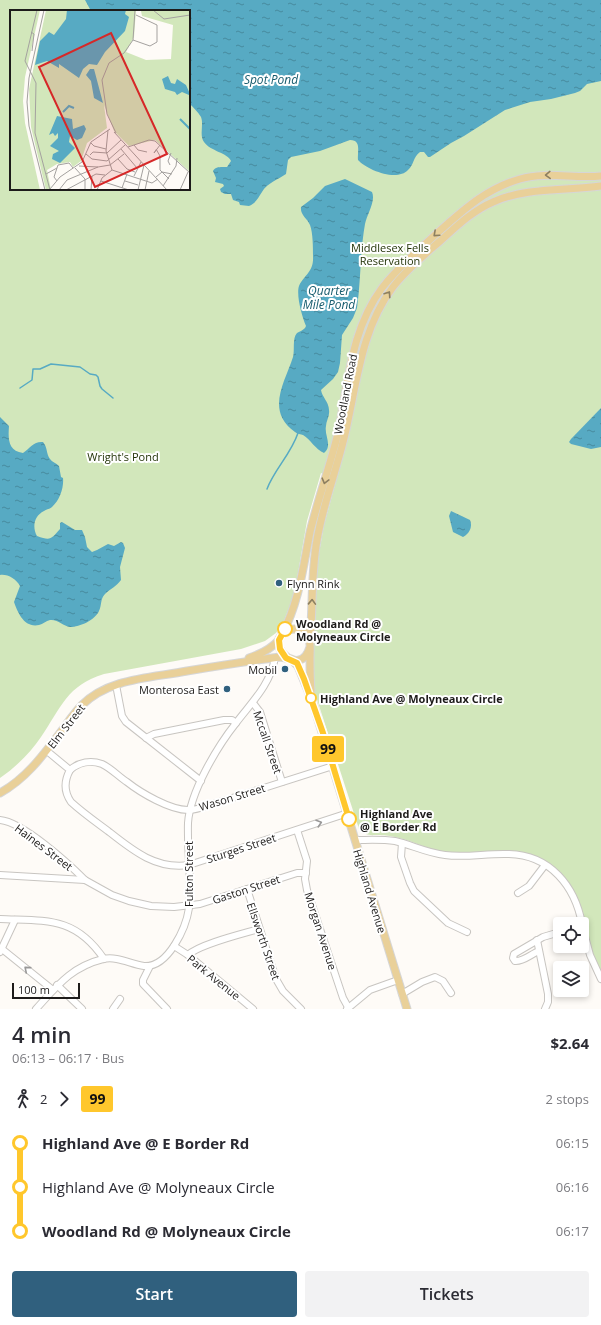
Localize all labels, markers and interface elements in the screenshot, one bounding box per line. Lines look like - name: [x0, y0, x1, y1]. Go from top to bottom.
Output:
- inset map: [10, 10, 190, 190]
- water label: Spot Pond: [244, 71, 299, 88]
- one-way arrow: [545, 171, 551, 179]
- one-way arrow: [433, 229, 441, 237]
- park label: Middlesex Fells Reservation: [351, 240, 429, 268]
- water label: Quarter Mile Pond: [303, 282, 356, 313]
- one-way arrow: [384, 291, 391, 298]
- street label: Woodland Road: [330, 353, 360, 435]
- park label: Wright's Pond: [87, 449, 159, 464]
- one-way arrow: [321, 478, 329, 484]
- place label: Flynn Rink: [287, 576, 340, 591]
- marker: Flynn Rink: [274, 578, 284, 588]
- one-way arrow: [308, 599, 316, 605]
- place label: Woodland Rd @ Molyneaux Circle: [296, 616, 391, 644]
- marker: Woodland Rd @ Molyneaux Circle: [277, 621, 293, 637]
- place label: Mobil: [248, 662, 277, 677]
- marker: Mobil: [280, 664, 290, 674]
- place label: Monterosa East: [139, 682, 219, 697]
- marker: Monterosa East: [222, 684, 232, 694]
- place label: Highland Ave @ Molyneaux Circle: [320, 691, 503, 706]
- marker: Highland Ave @ Molyneaux Circle: [305, 692, 317, 704]
- street label: Elm Street: [44, 701, 88, 751]
- street label: Mccall Street: [250, 709, 286, 776]
- line badge: 99: [310, 736, 346, 762]
- text: 99: [320, 739, 336, 758]
- street label: Wason Street: [197, 780, 267, 814]
- place label: Highland Ave @ E Border Rd: [360, 806, 437, 834]
- marker: Highland Ave @ E Border Rd: [341, 811, 357, 827]
- one-way arrow: [315, 819, 322, 827]
- street label: Haines Street: [12, 820, 76, 874]
- street label: Sturges Street: [204, 830, 278, 866]
- street label: Fulton Street: [181, 841, 196, 907]
- street label: Highland Avenue: [350, 847, 390, 935]
- street label: Gaston Street: [210, 871, 282, 907]
- street label: Morgan Avenue: [301, 890, 341, 972]
- street label: Ellsworth Street: [244, 900, 284, 982]
- map controls: [553, 917, 589, 997]
- button: locate: [553, 917, 589, 953]
- street label: Park Avenue: [184, 951, 244, 1003]
- button: layers: [553, 961, 589, 997]
- one-way arrow: [25, 966, 32, 973]
- scale bar: [12, 981, 80, 1000]
- text: 100 m: [18, 982, 50, 997]
- text: 4 min: [12, 1019, 71, 1049]
- text: $2.64: [550, 1033, 589, 1053]
- text: 06:13 – 06:17 · Bus: [12, 1049, 124, 1067]
- icon: walk: [12, 1088, 34, 1110]
- icon: forward: [53, 1088, 75, 1110]
- text: 99: [89, 1089, 105, 1108]
- text: 2: [40, 1090, 47, 1108]
- text: 2 stops: [545, 1090, 589, 1108]
- text: Highland Ave @ E Border Rd: [42, 1133, 249, 1153]
- text: 06:15: [556, 1134, 589, 1152]
- text: Highland Ave @ Molyneaux Circle: [42, 1177, 275, 1197]
- text: 06:16: [556, 1178, 589, 1196]
- text: Woodland Rd @ Molyneaux Circle: [42, 1221, 291, 1241]
- text: 06:17: [556, 1222, 589, 1240]
- button: Start: [12, 1271, 297, 1317]
- button: Tickets: [305, 1271, 589, 1317]

